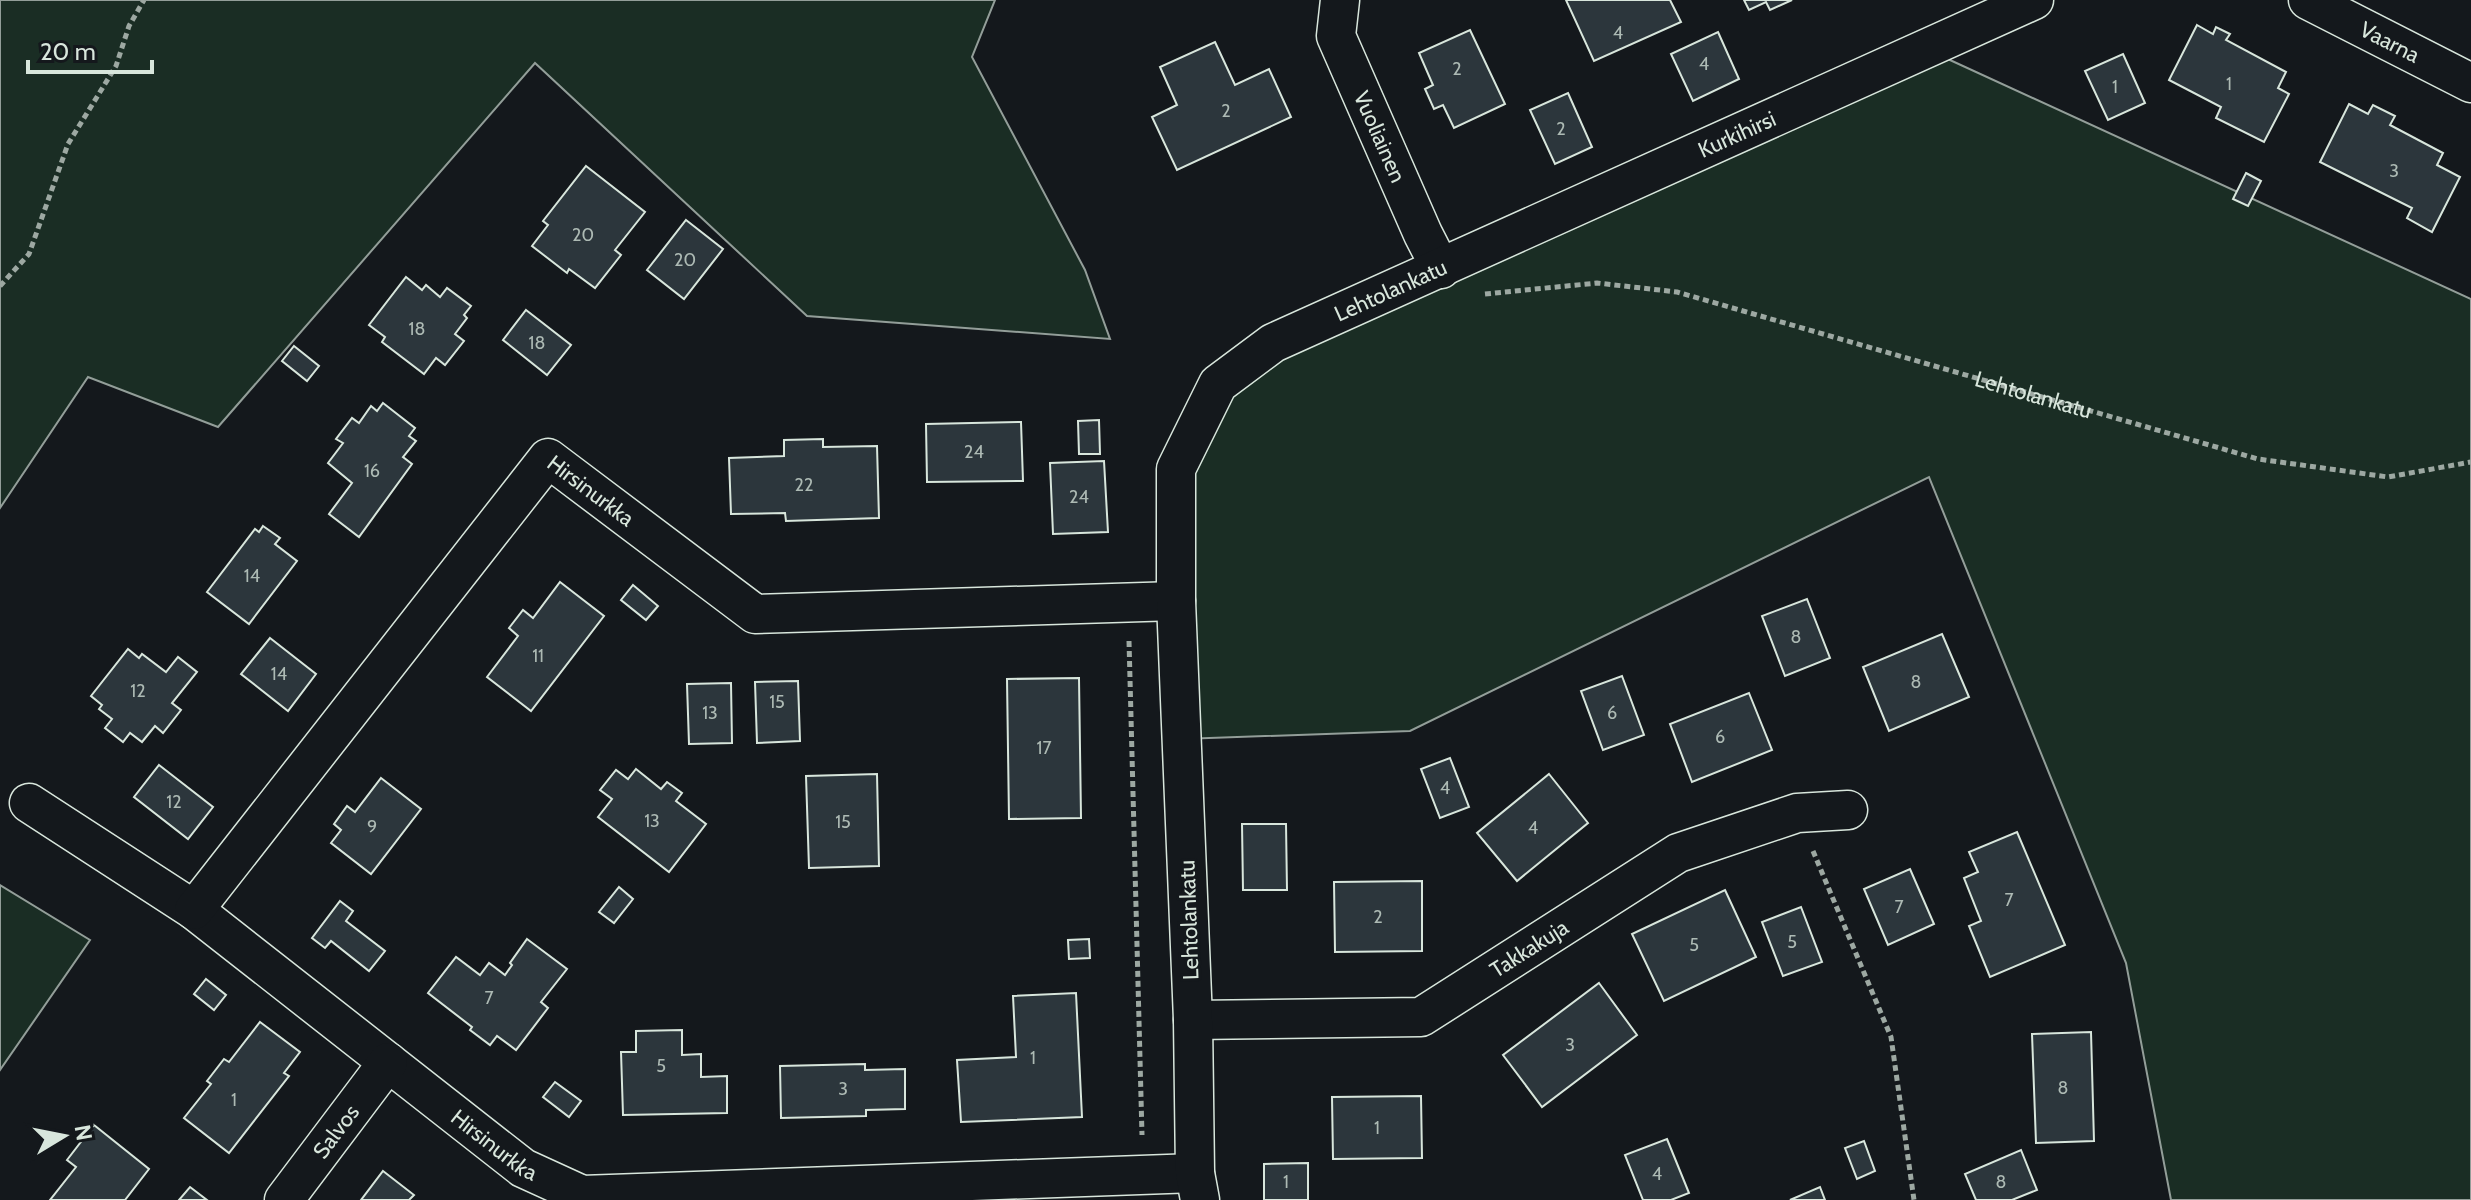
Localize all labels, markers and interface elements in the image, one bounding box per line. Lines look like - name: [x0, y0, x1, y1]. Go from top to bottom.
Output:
- street label: Vaarna: [2356, 15, 2425, 68]
- house number: 4: [1613, 22, 1623, 44]
- scale bar: [28, 24, 152, 74]
- text: 20 m: [40, 37, 96, 66]
- house number: 4: [1699, 53, 1709, 75]
- house number: 2: [1452, 58, 1462, 80]
- house number: 1: [2226, 73, 2232, 95]
- house number: 1: [2112, 76, 2118, 98]
- street label: Vuoliainen: [1348, 87, 1412, 186]
- house number: 2: [1221, 100, 1231, 122]
- street label: Kurkihirsi: [1694, 105, 1780, 163]
- house number: 2: [1556, 118, 1566, 140]
- house number: 3: [2389, 160, 2399, 182]
- house number: 20: [572, 224, 594, 246]
- house number: 20: [674, 249, 696, 271]
- street label: Lehtolankatu: [1330, 253, 1451, 327]
- house number: 18: [409, 318, 425, 340]
- house number: 18: [529, 332, 545, 354]
- street label: Lehtolankatu: [1972, 365, 2095, 424]
- house number: 24: [964, 441, 984, 463]
- street label: Hirsinurkka: [542, 449, 640, 532]
- house number: 16: [364, 460, 380, 482]
- house number: 22: [795, 474, 813, 496]
- house number: 24: [1069, 486, 1089, 508]
- house number: 14: [244, 565, 260, 587]
- house number: 8: [1791, 626, 1801, 648]
- house number: 11: [532, 645, 544, 667]
- house number: 14: [271, 663, 287, 685]
- house number: 8: [1911, 671, 1921, 693]
- house number: 12: [130, 680, 146, 702]
- house number: 15: [769, 691, 785, 713]
- house number: 13: [702, 702, 718, 724]
- house number: 6: [1607, 702, 1617, 724]
- house number: 6: [1715, 726, 1725, 748]
- house number: 17: [1037, 737, 1051, 759]
- house number: 4: [1440, 777, 1450, 799]
- house number: 12: [166, 791, 182, 813]
- house number: 13: [644, 810, 660, 832]
- house number: 15: [835, 811, 851, 833]
- house number: 9: [367, 816, 377, 838]
- house number: 4: [1528, 817, 1538, 839]
- street label: Lehtolankatu: [1173, 859, 1205, 981]
- house number: 7: [2004, 889, 2014, 911]
- house number: 7: [1894, 896, 1904, 918]
- house number: 2: [1373, 906, 1383, 928]
- street label: Takkakuja: [1485, 913, 1574, 983]
- house number: 5: [1787, 931, 1797, 953]
- house number: 5: [1689, 934, 1699, 956]
- house number: 7: [484, 987, 494, 1009]
- house number: 3: [1565, 1034, 1575, 1056]
- house number: 1: [1030, 1047, 1036, 1069]
- house number: 5: [656, 1055, 666, 1077]
- house number: 8: [2058, 1077, 2068, 1099]
- house number: 3: [838, 1078, 848, 1100]
- house number: 1: [231, 1089, 237, 1111]
- north arrow: [24, 1096, 104, 1176]
- street label: Salvos: [307, 1099, 365, 1164]
- street label: Hirsinurkka: [446, 1103, 542, 1186]
- house number: 1: [1374, 1117, 1380, 1139]
- text: N: [69, 1123, 98, 1143]
- house number: 4: [1652, 1163, 1662, 1185]
- house number: 1: [1283, 1171, 1289, 1193]
- house number: 8: [1996, 1171, 2006, 1193]

